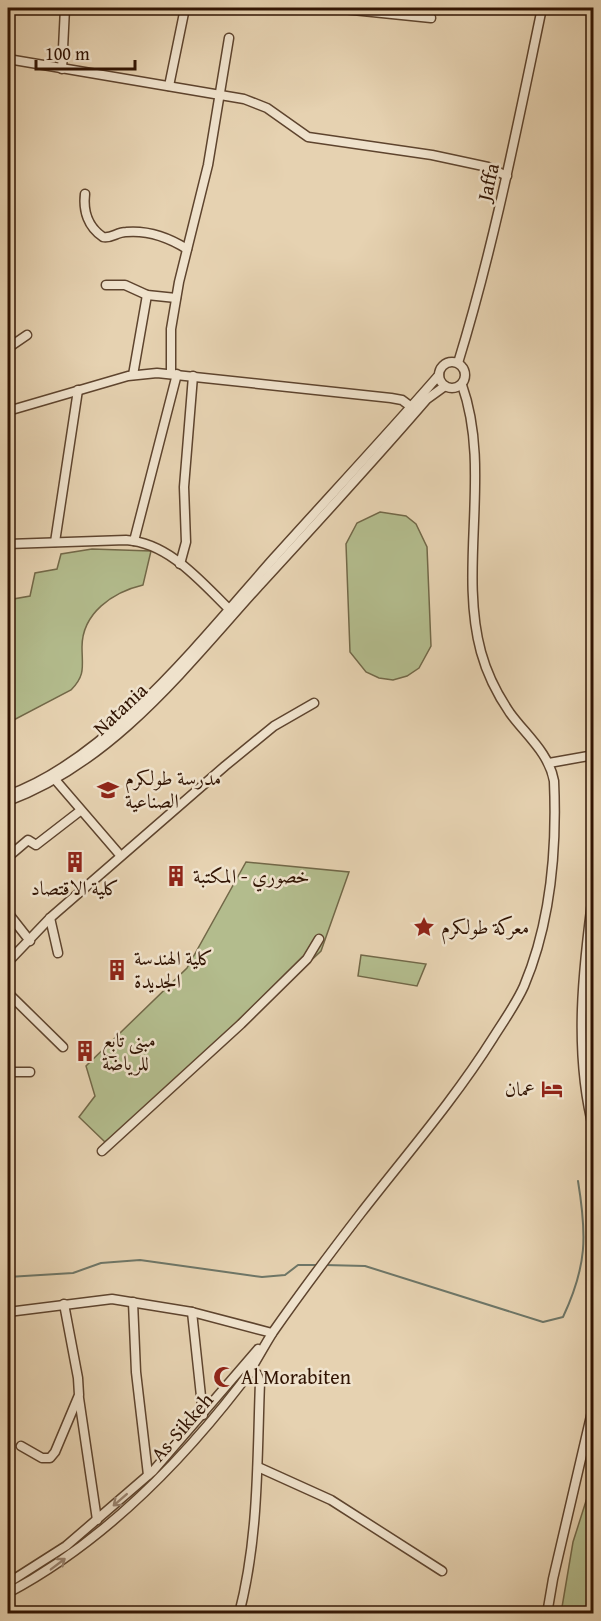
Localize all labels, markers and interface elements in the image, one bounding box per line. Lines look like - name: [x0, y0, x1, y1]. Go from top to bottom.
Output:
- scale bar: [36, 33, 135, 71]
- text: 100 m: [45, 40, 90, 67]
- street label: Jaffa: [468, 160, 506, 207]
- street label: Natania: [86, 675, 154, 742]
- place label: مدرسة طولكرم الصناعية: [125, 763, 221, 815]
- school or university icon: مدرسة طولكرم الصناعية: [96, 778, 120, 802]
- building icon: كلية الاقتصاد: [63, 850, 87, 874]
- place label: خصوري - المكتبة: [193, 861, 310, 892]
- building icon: خصوري - المكتبة: [164, 864, 188, 888]
- place label: كلية الاقتصاد: [31, 873, 119, 902]
- place label: معركة طولكرم: [441, 912, 529, 945]
- place icon: معركة طولكرم: [412, 915, 436, 939]
- place label: كلية الهندسة الجديدة: [134, 943, 213, 995]
- building icon: كلية الهندسة الجديدة: [105, 958, 129, 982]
- place label: مبنى تابع للرياضة: [102, 1025, 156, 1077]
- building icon: مبنى تابع للرياضة: [73, 1039, 97, 1063]
- place label: عمان: [505, 1074, 535, 1103]
- hotel icon: عمان: [540, 1077, 564, 1101]
- place label: Al Morabiten: [241, 1362, 351, 1391]
- mosque icon: Al Morabiten: [212, 1365, 236, 1389]
- street label: As-Sikkeh: [144, 1386, 220, 1467]
- one-way arrow: [113, 1493, 128, 1507]
- one-way arrow: [50, 1558, 66, 1571]

